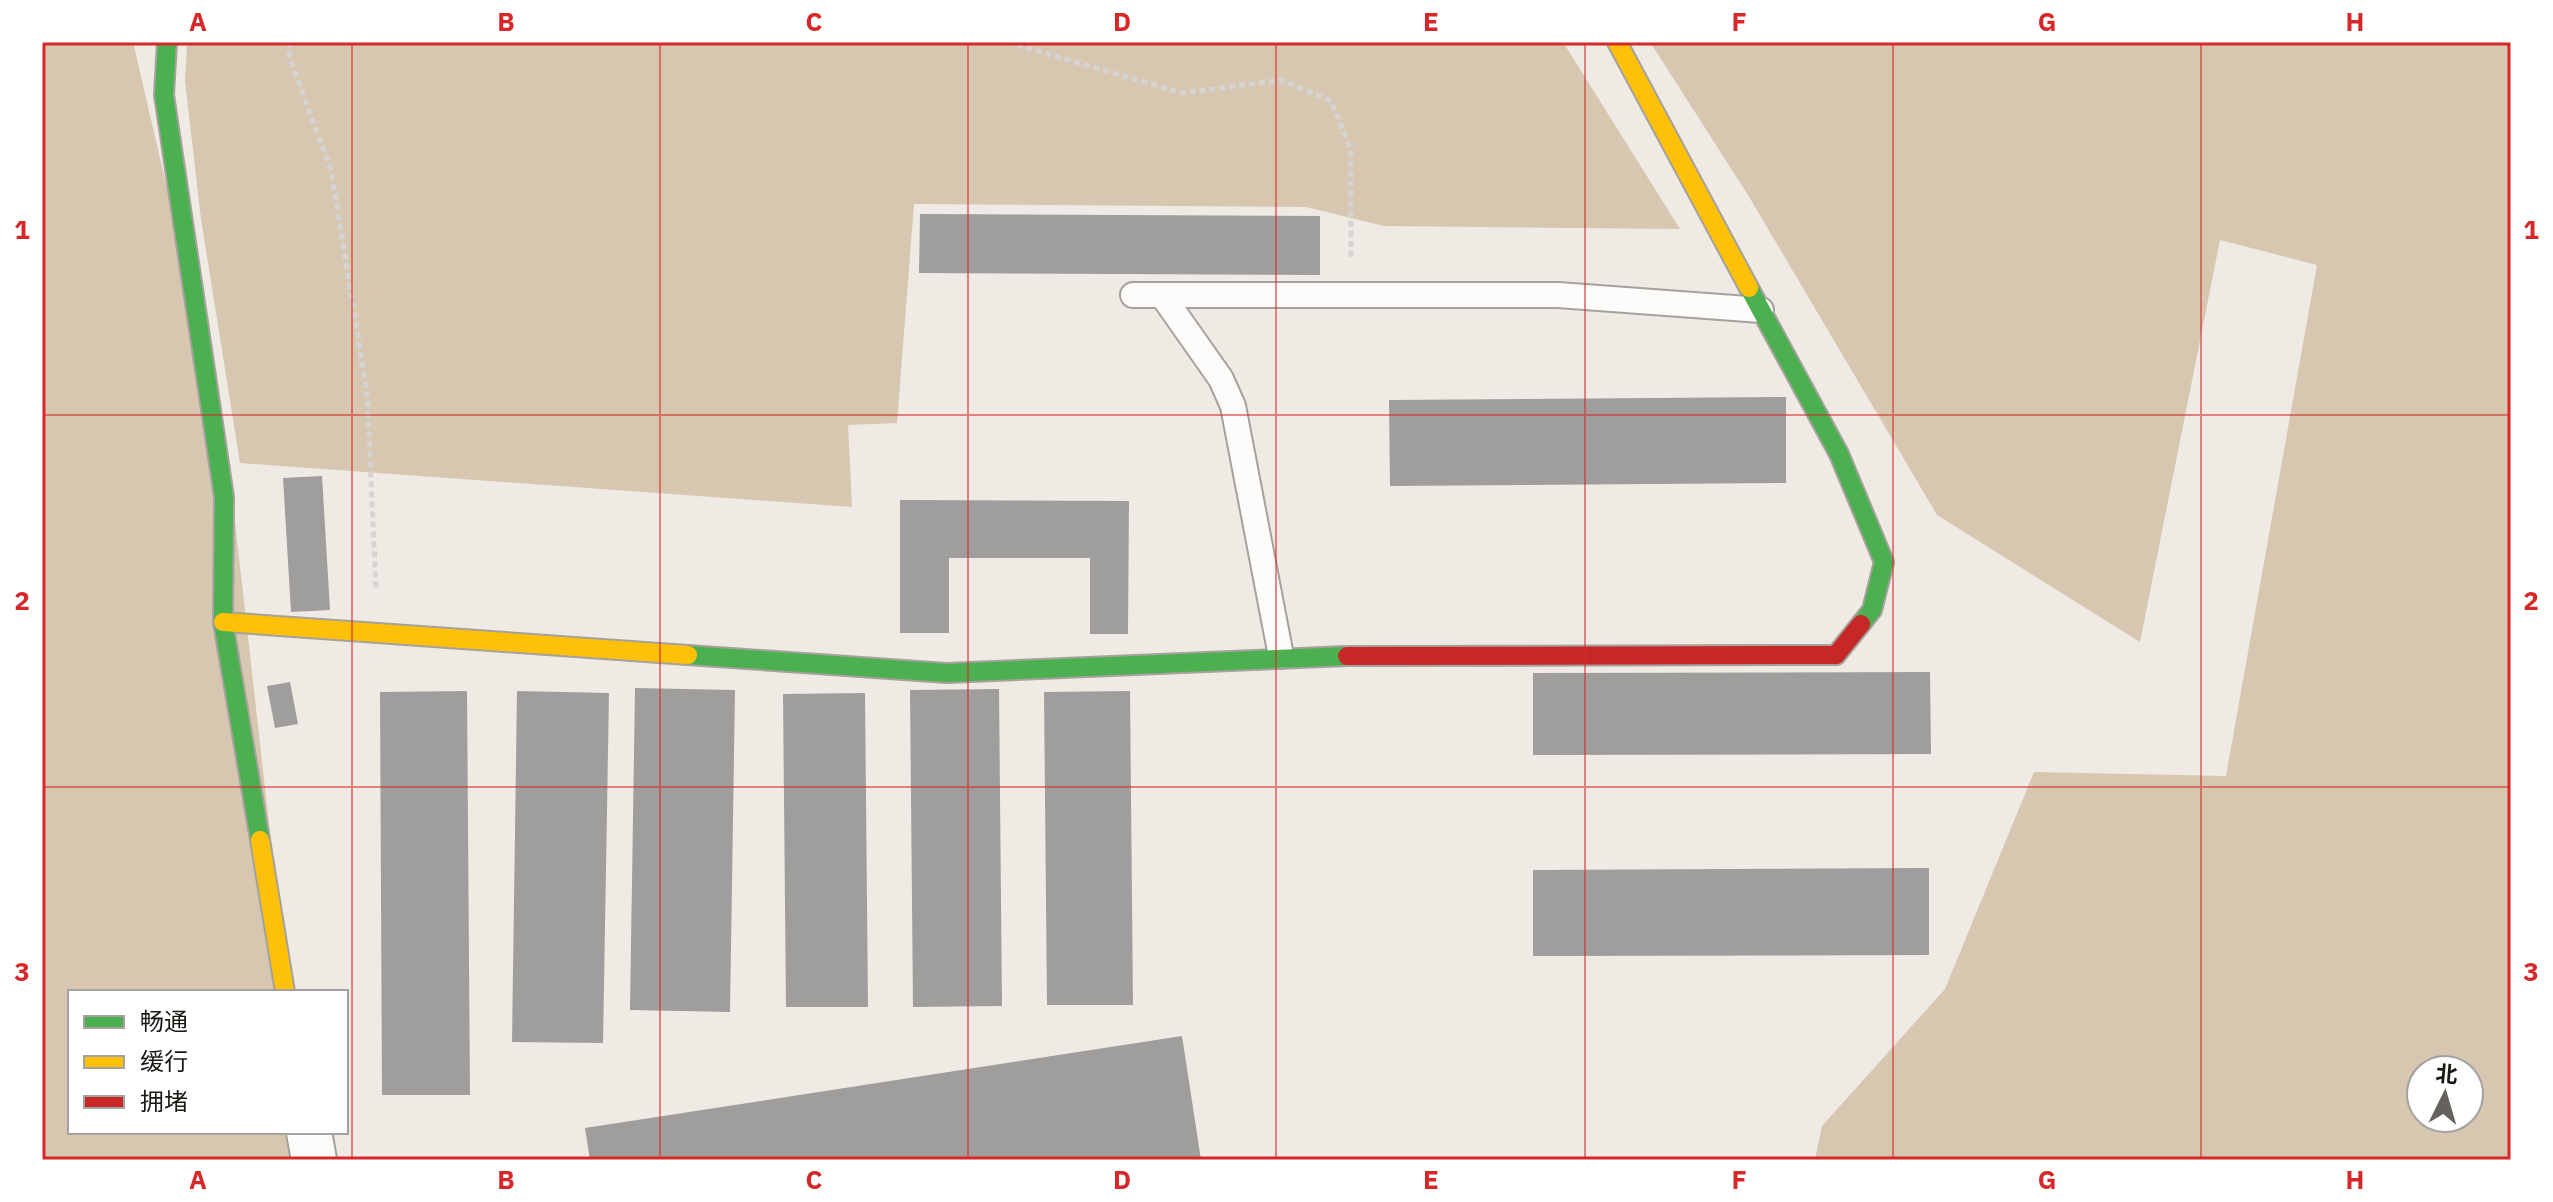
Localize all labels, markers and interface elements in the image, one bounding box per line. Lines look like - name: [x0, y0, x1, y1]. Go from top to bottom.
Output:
- text: A: [189, 4, 207, 38]
- text: B: [497, 4, 515, 38]
- text: C: [806, 4, 823, 38]
- text: D: [1113, 4, 1131, 38]
- text: E: [1423, 4, 1439, 38]
- text: F: [1731, 4, 1747, 38]
- text: G: [2038, 4, 2056, 38]
- text: H: [2346, 4, 2364, 38]
- text: 1: [14, 212, 30, 246]
- text: 1: [2523, 212, 2539, 246]
- text: 2: [14, 583, 30, 617]
- text: 2: [2523, 583, 2539, 617]
- text: 3: [14, 954, 30, 988]
- text: 3: [2523, 954, 2539, 988]
- legend: [68, 990, 348, 1134]
- text: 畅通: [140, 1005, 188, 1037]
- text: 缓行: [140, 1045, 188, 1077]
- north arrow: [2405, 1054, 2485, 1134]
- text: 北: [2435, 1058, 2459, 1089]
- text: 拥堵: [140, 1085, 188, 1117]
- text: A: [189, 1162, 207, 1196]
- text: B: [497, 1162, 515, 1196]
- text: C: [806, 1162, 823, 1196]
- text: D: [1113, 1162, 1131, 1196]
- text: E: [1423, 1162, 1439, 1196]
- text: F: [1731, 1162, 1747, 1196]
- text: G: [2038, 1162, 2056, 1196]
- text: H: [2346, 1162, 2364, 1196]

